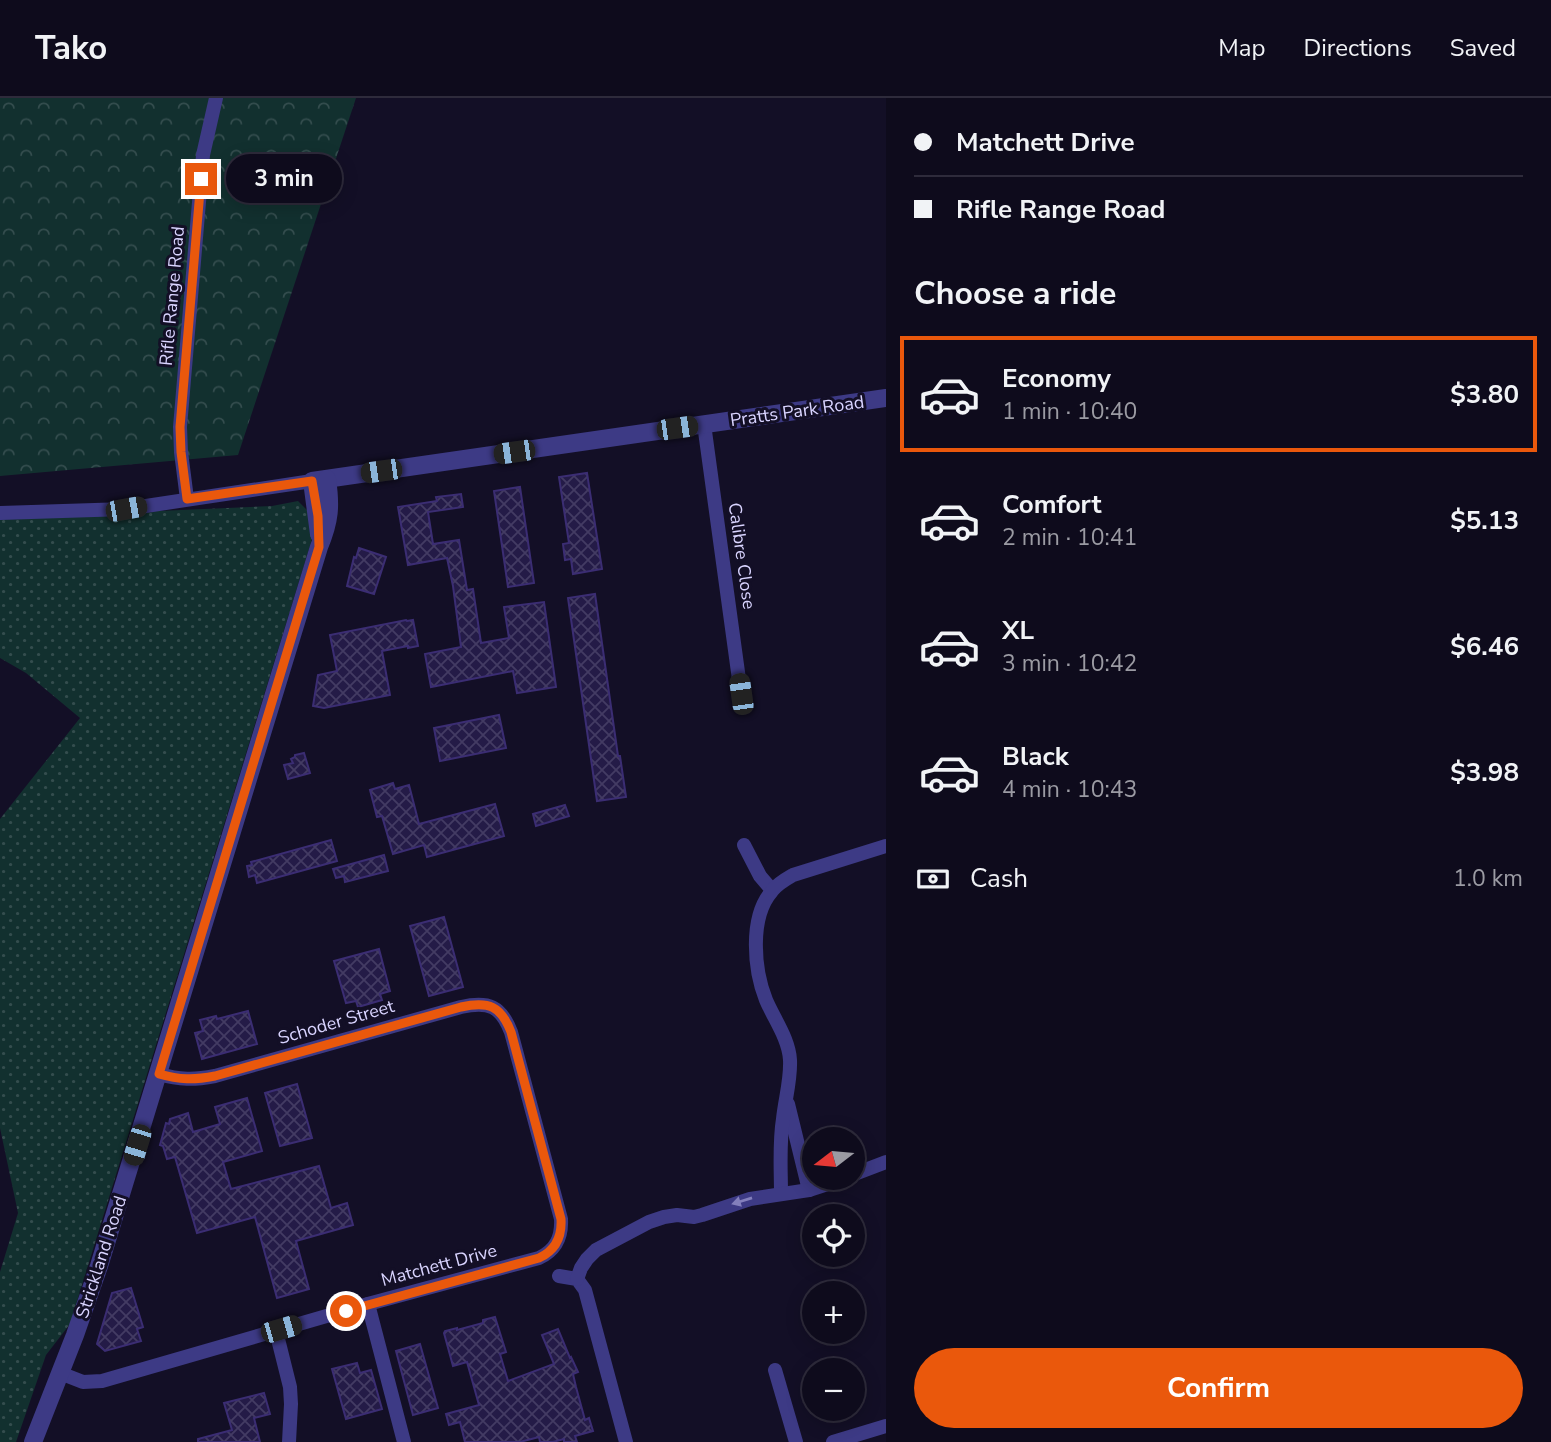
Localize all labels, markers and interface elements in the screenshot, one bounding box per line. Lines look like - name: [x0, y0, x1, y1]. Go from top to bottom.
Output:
- text: Tako: [35, 26, 107, 71]
- text: Map: [1218, 32, 1265, 64]
- text: Directions: [1303, 32, 1412, 64]
- text: Saved: [1450, 32, 1516, 64]
- text: Matchett Drive: [956, 125, 1135, 160]
- callout: 3 min: [226, 154, 341, 204]
- route end: [185, 163, 217, 195]
- text: 3 min: [254, 163, 314, 194]
- text: Rifle Range Road: [956, 192, 1165, 227]
- street label: Rifle Range Road: [154, 225, 190, 367]
- text: Choose a ride: [914, 272, 1116, 315]
- text: Economy: [1002, 361, 1111, 396]
- icon: car: [918, 363, 981, 426]
- text: $3.80: [1450, 377, 1519, 412]
- street label: Pratts Park Road: [728, 390, 866, 432]
- text: 1 min · 10:40: [1002, 396, 1137, 427]
- car: [655, 415, 700, 441]
- car: [492, 439, 537, 465]
- car: [359, 458, 404, 484]
- text: Comfort: [1002, 487, 1102, 522]
- icon: car: [918, 489, 981, 552]
- car: [104, 495, 149, 523]
- street label: Calibre Close: [723, 501, 761, 611]
- text: $5.13: [1450, 503, 1519, 538]
- text: 2 min · 10:41: [1002, 522, 1137, 553]
- text: XL: [1002, 613, 1034, 648]
- icon: car: [918, 615, 981, 678]
- text: $6.46: [1450, 629, 1519, 664]
- text: 3 min · 10:42: [1002, 648, 1137, 679]
- car: [728, 672, 755, 716]
- text: Black: [1002, 739, 1069, 774]
- icon: car: [918, 741, 981, 804]
- text: $3.98: [1450, 755, 1519, 790]
- text: 4 min · 10:43: [1002, 774, 1137, 805]
- icon: cash: [914, 860, 952, 898]
- text: Cash: [970, 861, 1028, 896]
- text: 1.0 km: [1453, 863, 1523, 894]
- street label: Schoder Street: [275, 994, 398, 1050]
- car: [121, 1122, 154, 1168]
- north arrow: [802, 1127, 864, 1190]
- map controls: [802, 1127, 865, 1421]
- street label: Strickland Road: [70, 1193, 132, 1321]
- one-way arrow: [731, 1197, 752, 1207]
- button: locate: [802, 1204, 865, 1267]
- street label: Matchett Drive: [378, 1238, 500, 1292]
- button: +: [802, 1281, 865, 1344]
- route start: [330, 1295, 362, 1327]
- car: [258, 1313, 305, 1345]
- button: Confirm: [914, 1348, 1523, 1428]
- button: −: [802, 1358, 865, 1421]

